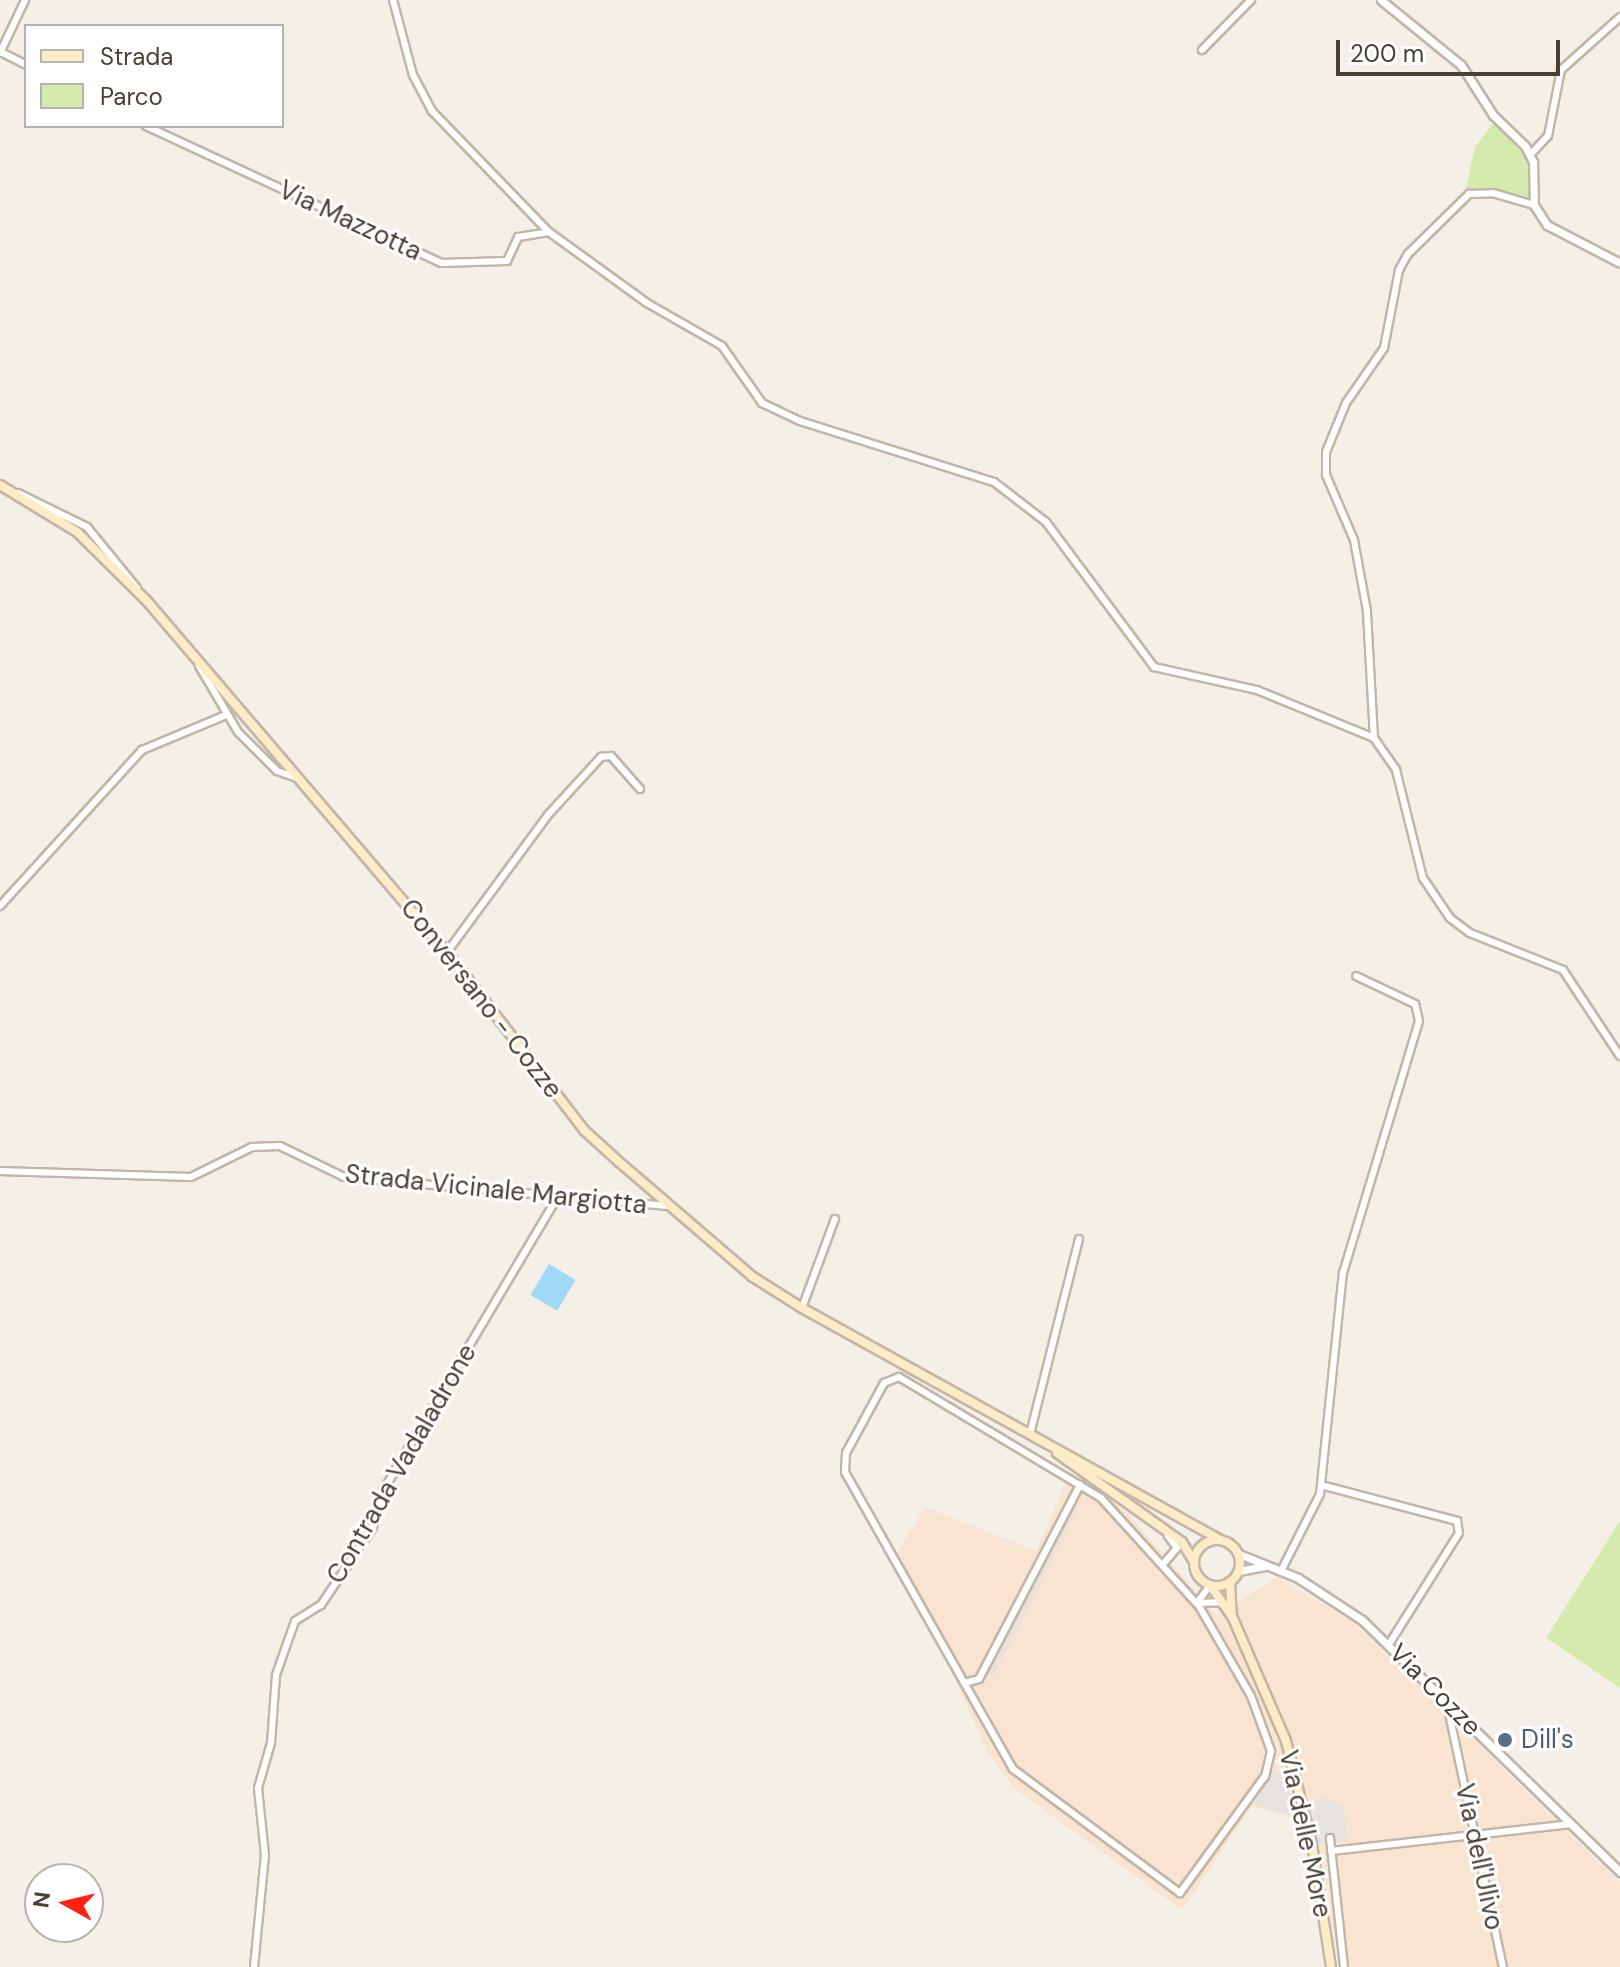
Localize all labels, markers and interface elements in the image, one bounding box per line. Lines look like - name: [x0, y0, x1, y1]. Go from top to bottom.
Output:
- legend: [24, 24, 284, 128]
- scale bar: [1340, 24, 1564, 74]
- text: 200 m: [1350, 38, 1424, 69]
- text: Strada: [100, 41, 173, 72]
- text: Parco: [100, 81, 163, 112]
- street label: Via Mazzotta: [274, 174, 426, 268]
- street label: Conversano - Cozze: [394, 893, 568, 1105]
- street label: Strada Vicinale Margiotta: [344, 1159, 648, 1221]
- street label: Contrada Vadaladrone: [321, 1339, 483, 1589]
- street label: Via Cozze: [1382, 1637, 1488, 1743]
- place label: Dill's: [1521, 1724, 1574, 1756]
- marker: Dill's: [1496, 1731, 1514, 1749]
- street label: Via delle More: [1272, 1748, 1338, 1920]
- street label: Via dell'Ulivo: [1448, 1781, 1510, 1933]
- north arrow: [24, 1863, 104, 1943]
- text: N: [26, 1890, 57, 1910]

